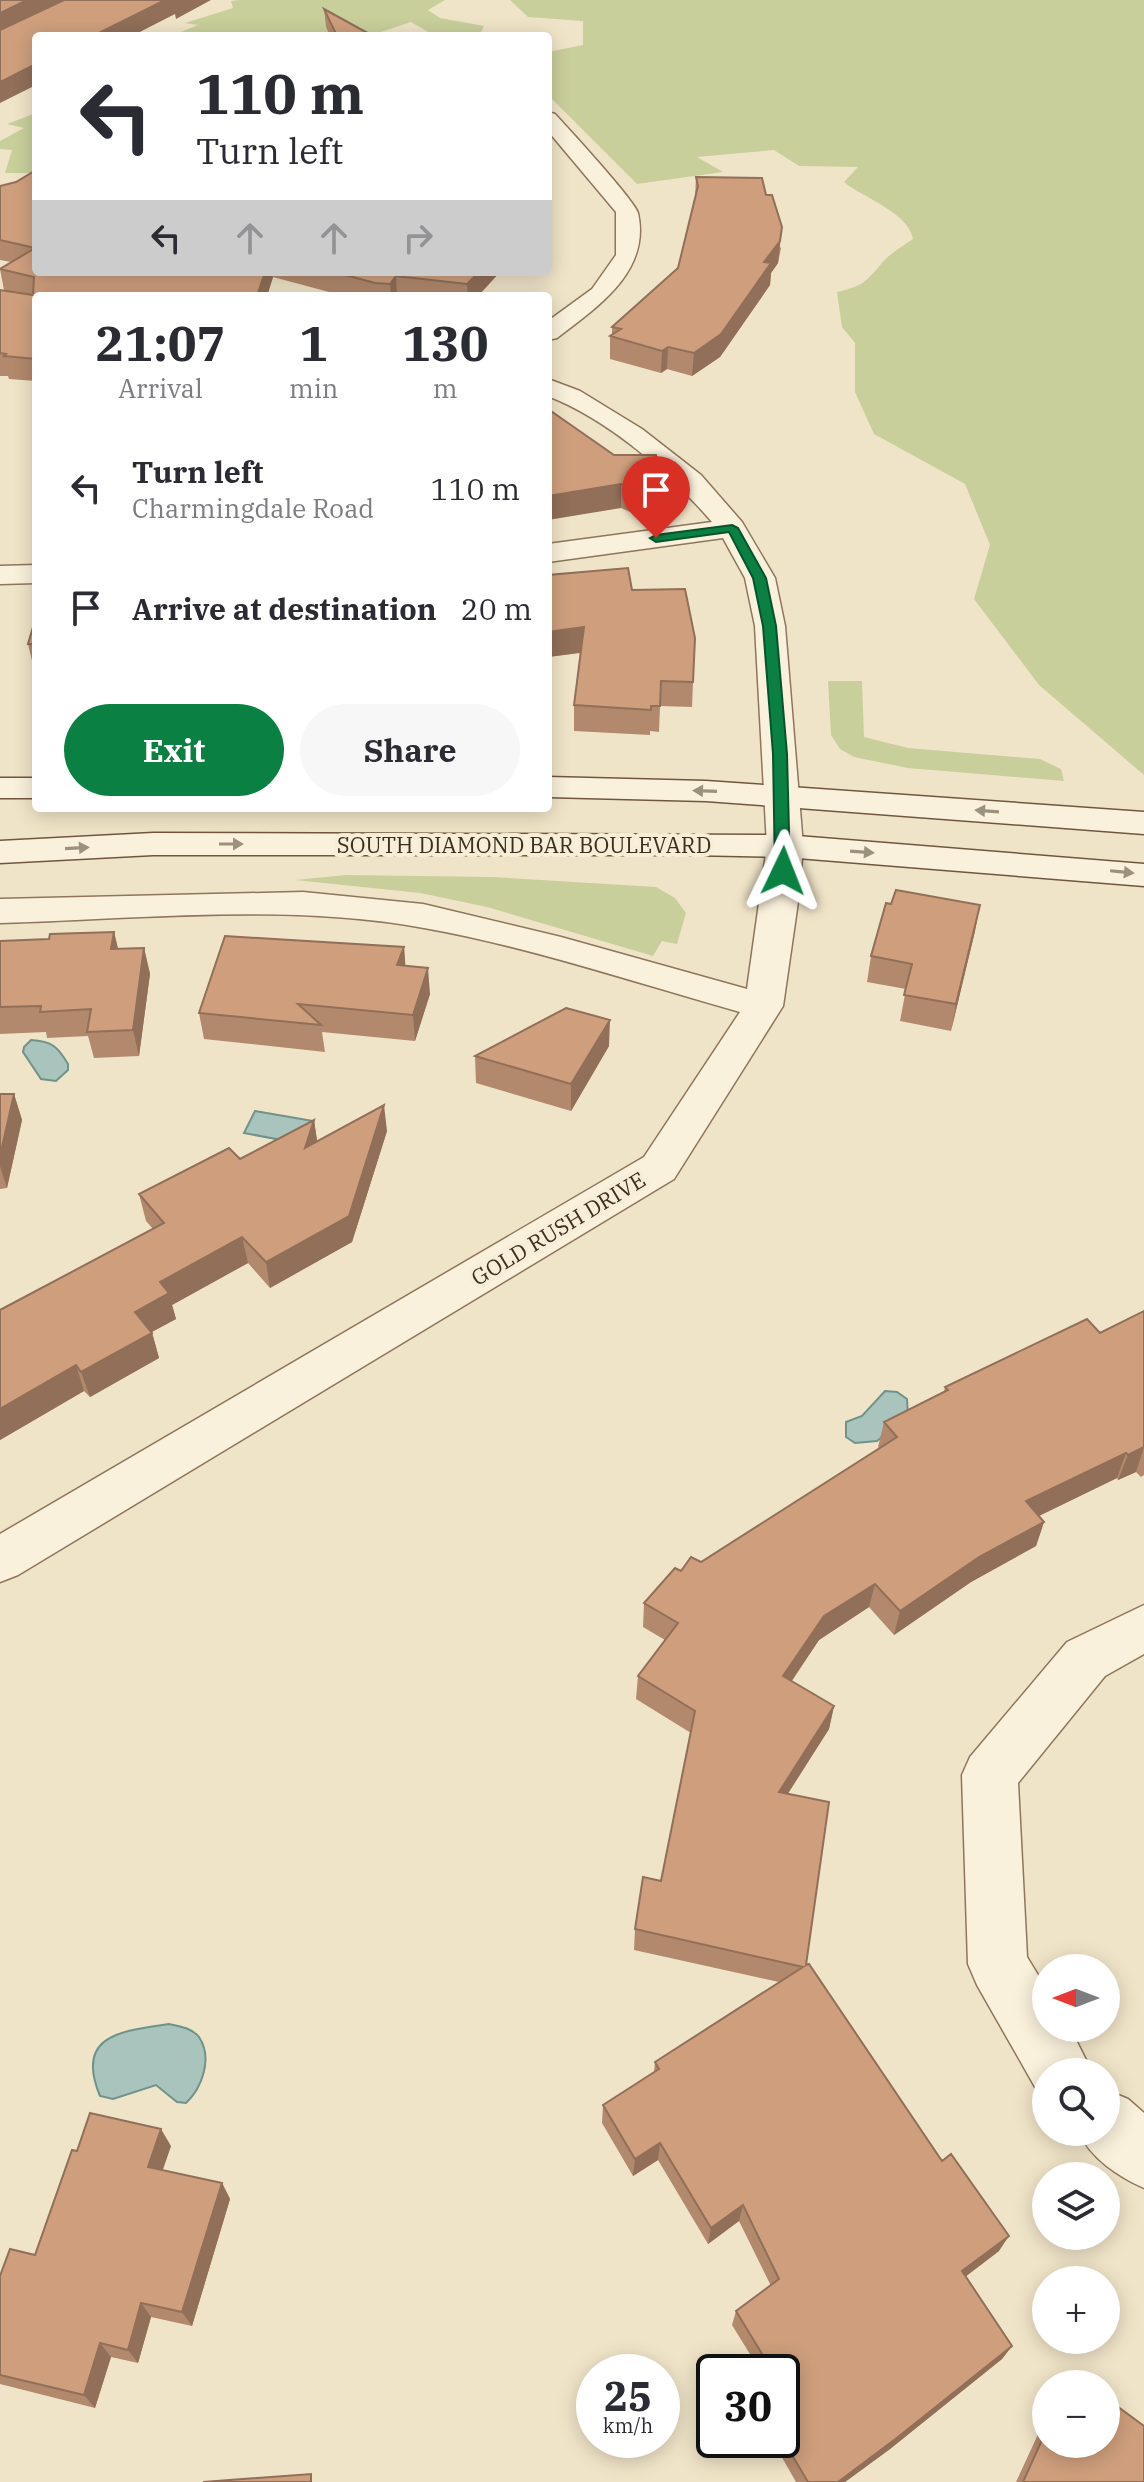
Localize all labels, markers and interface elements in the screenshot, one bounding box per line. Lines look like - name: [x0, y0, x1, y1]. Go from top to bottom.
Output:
- text: 110 m: [196, 57, 364, 129]
- icon: left: [64, 64, 168, 168]
- text: Turn left: [196, 127, 343, 174]
- icon: left: [144, 216, 188, 260]
- icon: ahead: [228, 216, 272, 260]
- icon: ahead: [312, 216, 356, 260]
- icon: right: [396, 216, 440, 260]
- text: 21:07: [96, 312, 225, 374]
- text: 1: [299, 312, 328, 374]
- text: 130: [402, 312, 488, 374]
- text: Arrival: [118, 371, 203, 405]
- text: min: [289, 371, 338, 405]
- text: m: [433, 371, 458, 405]
- text: Turn left: [132, 452, 264, 491]
- pin: [622, 456, 690, 538]
- icon: left: [64, 466, 108, 510]
- icon: arrive: [634, 468, 678, 512]
- text: 110 m: [430, 469, 520, 508]
- text: Charmingdale Road: [132, 491, 374, 525]
- icon: arrive: [64, 586, 108, 630]
- text: Arrive at destination: [132, 589, 437, 628]
- text: 20 m: [461, 589, 532, 628]
- button: Exit: [64, 704, 284, 796]
- button: Share: [300, 704, 520, 796]
- one-way arrow: [692, 785, 717, 798]
- one-way arrow: [974, 804, 999, 817]
- position arrow: [741, 829, 825, 913]
- street label: SOUTH DIAMOND BAR BOULEVARD: [337, 830, 711, 859]
- one-way arrow: [219, 838, 244, 850]
- one-way arrow: [64, 842, 90, 855]
- one-way arrow: [850, 846, 875, 859]
- one-way arrow: [1110, 866, 1135, 879]
- street label: GOLD RUSH DRIVE: [465, 1164, 651, 1292]
- north arrow: [1032, 1954, 1120, 2042]
- map controls: [1032, 1954, 1120, 2458]
- button: search: [1032, 2058, 1120, 2146]
- button: layers: [1032, 2162, 1120, 2250]
- button: +: [1032, 2266, 1120, 2354]
- speed limit sign: 30: [696, 2354, 800, 2458]
- text: 25: [604, 2370, 652, 2422]
- button: −: [1032, 2370, 1120, 2458]
- text: km/h: [603, 2412, 653, 2439]

